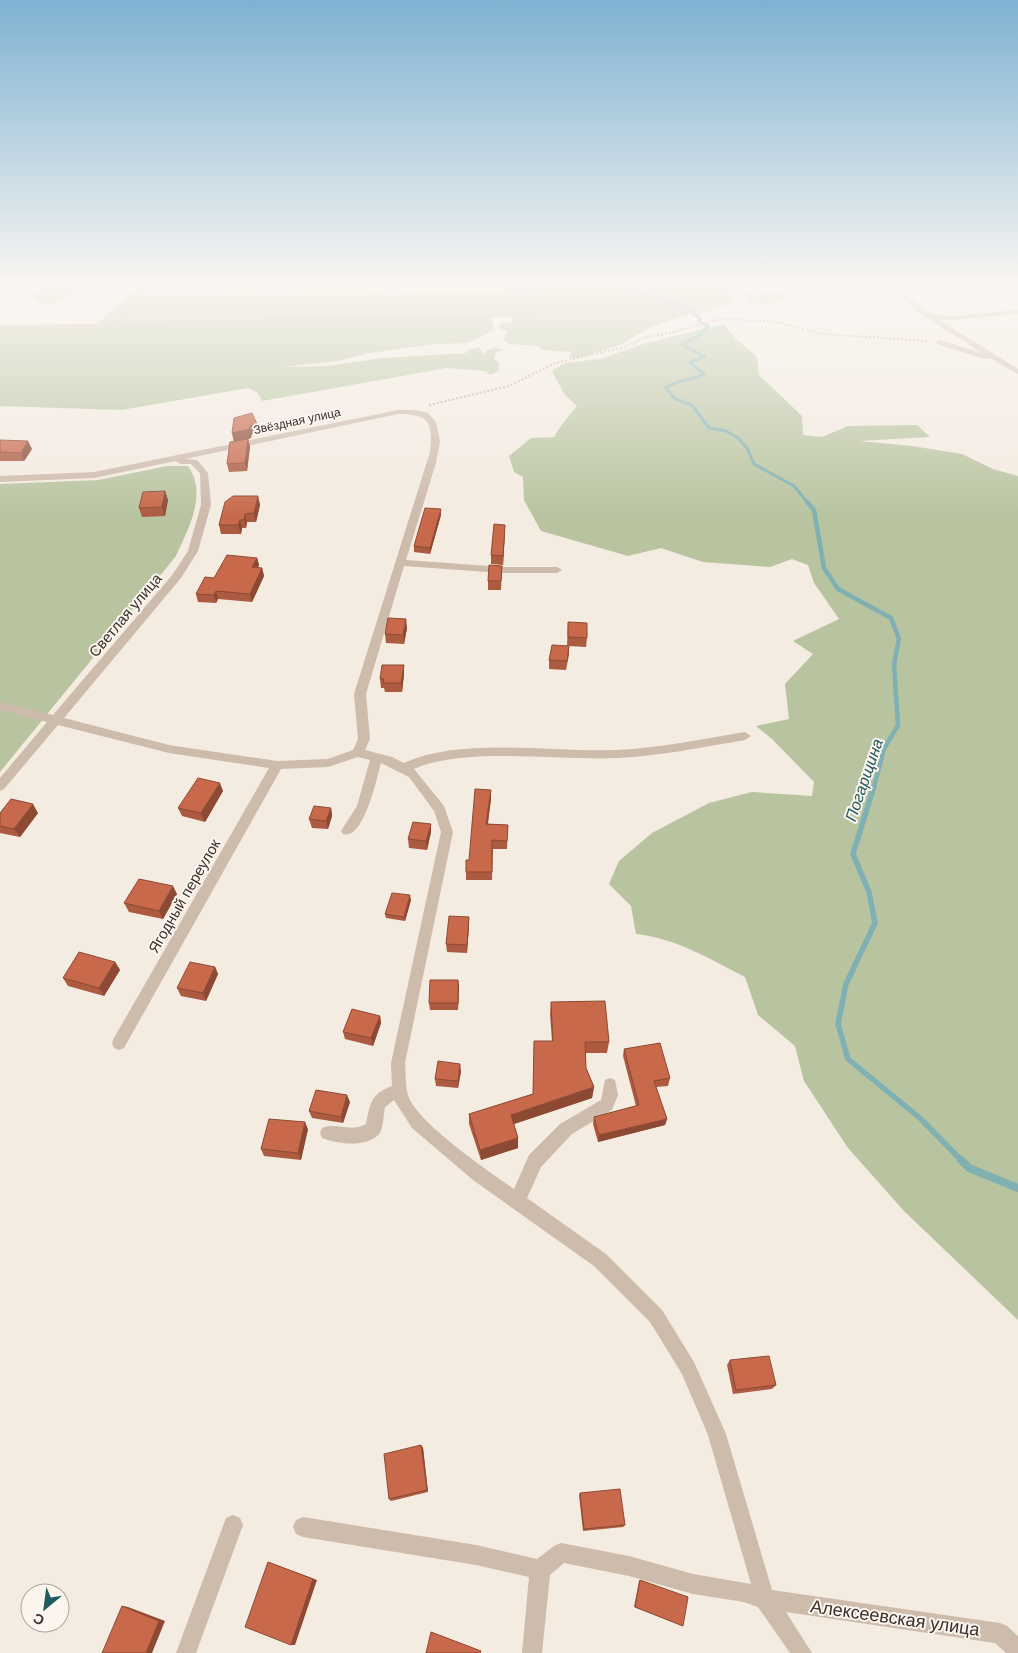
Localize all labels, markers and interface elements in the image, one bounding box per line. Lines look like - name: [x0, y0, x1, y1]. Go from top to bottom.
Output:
- street label: Звёздная улица: [252, 405, 342, 437]
- street label: Светлая улица: [85, 569, 165, 660]
- water label: Погарщина: [842, 736, 886, 824]
- street label: Ягодный переулок: [145, 836, 224, 956]
- north arrow: [20, 1583, 70, 1633]
- street label: Алексеевская улица: [809, 1596, 982, 1640]
- text: С: [30, 1610, 47, 1629]

